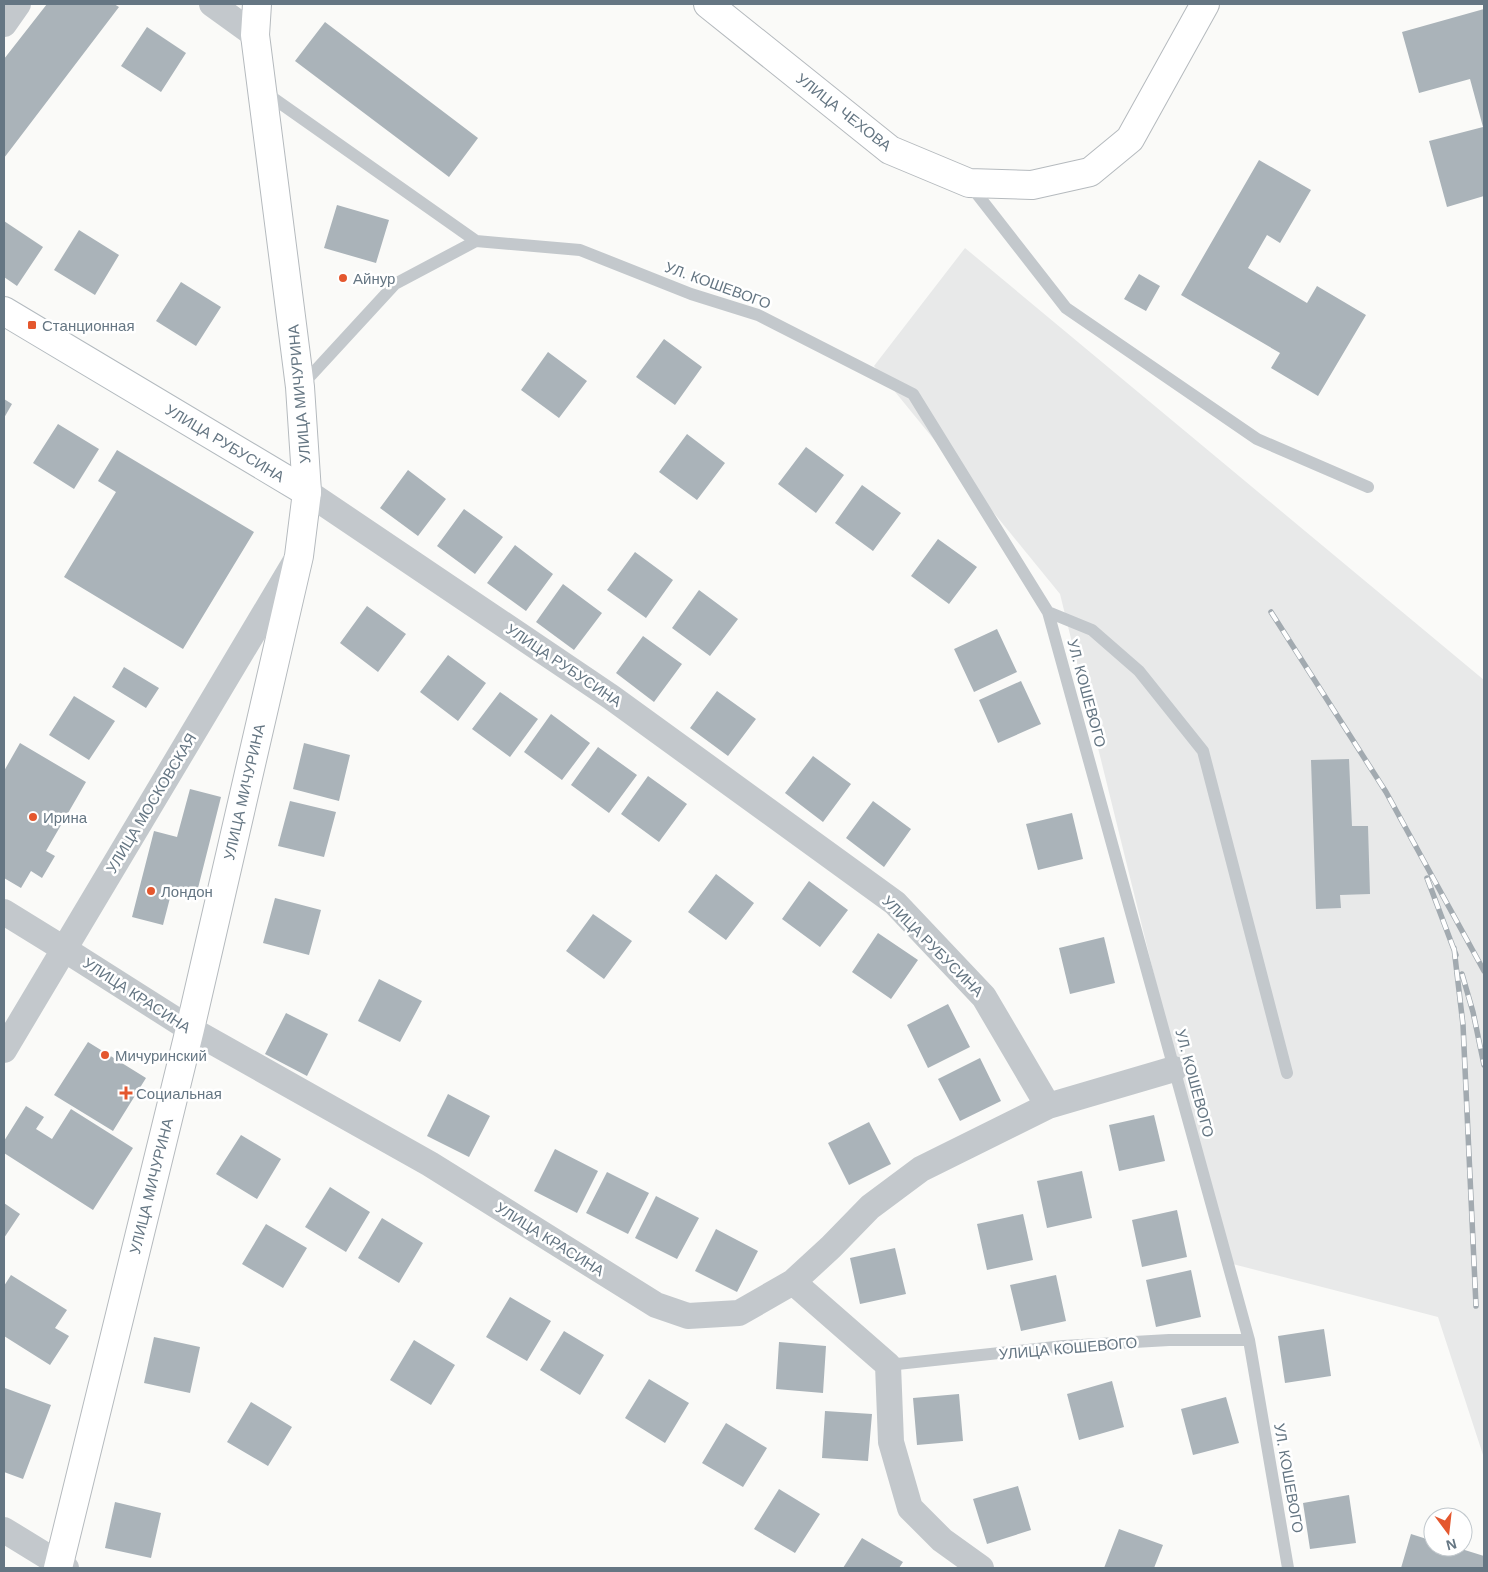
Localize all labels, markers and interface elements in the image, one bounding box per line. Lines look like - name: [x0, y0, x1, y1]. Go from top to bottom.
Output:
- street label: УЛИЦА ЧЕХОВА: [793, 70, 895, 154]
- street label: УЛ. КОШЕВОГО: [663, 258, 773, 312]
- place label: Айнур: [353, 270, 395, 287]
- marker: Айнур: [337, 272, 349, 284]
- place label: Станционная: [42, 317, 135, 334]
- marker: Станционная: [26, 319, 38, 331]
- street label: УЛИЦА МИЧУРИНА: [284, 324, 314, 464]
- street label: УЛИЦА РУБУСИНА: [163, 401, 287, 485]
- street label: УЛИЦА РУБУСИНА: [503, 620, 625, 710]
- street label: УЛ. КОШЕВОГО: [1064, 637, 1110, 749]
- street label: УЛИЦА МИЧУРИНА: [220, 722, 268, 862]
- street label: УЛИЦА МОСКОВСКАЯ: [102, 730, 200, 876]
- place label: Ирина: [43, 809, 88, 826]
- marker: Ирина: [27, 811, 39, 823]
- place label: Лондон: [161, 883, 213, 900]
- marker: Лондон: [145, 885, 157, 897]
- street label: УЛИЦА РУБУСИНА: [879, 892, 987, 1000]
- street label: УЛИЦА КРАСИНА: [80, 954, 194, 1036]
- street label: УЛ. КОШЕВОГО: [1172, 1027, 1218, 1139]
- place label: Мичуринский: [115, 1047, 207, 1064]
- marker: Мичуринский: [99, 1049, 111, 1061]
- place label: Социальная: [136, 1085, 222, 1102]
- marker: Социальная: [120, 1087, 132, 1099]
- street label: УЛИЦА МИЧУРИНА: [126, 1116, 176, 1256]
- street label: УЛИЦА КРАСИНА: [493, 1199, 607, 1279]
- street label: УЛИЦА КОШЕВОГО: [998, 1333, 1138, 1363]
- street label: УЛ. КОШЕВОГО: [1271, 1422, 1307, 1534]
- north arrow: [1423, 1507, 1473, 1557]
- text: N: [1444, 1536, 1458, 1554]

